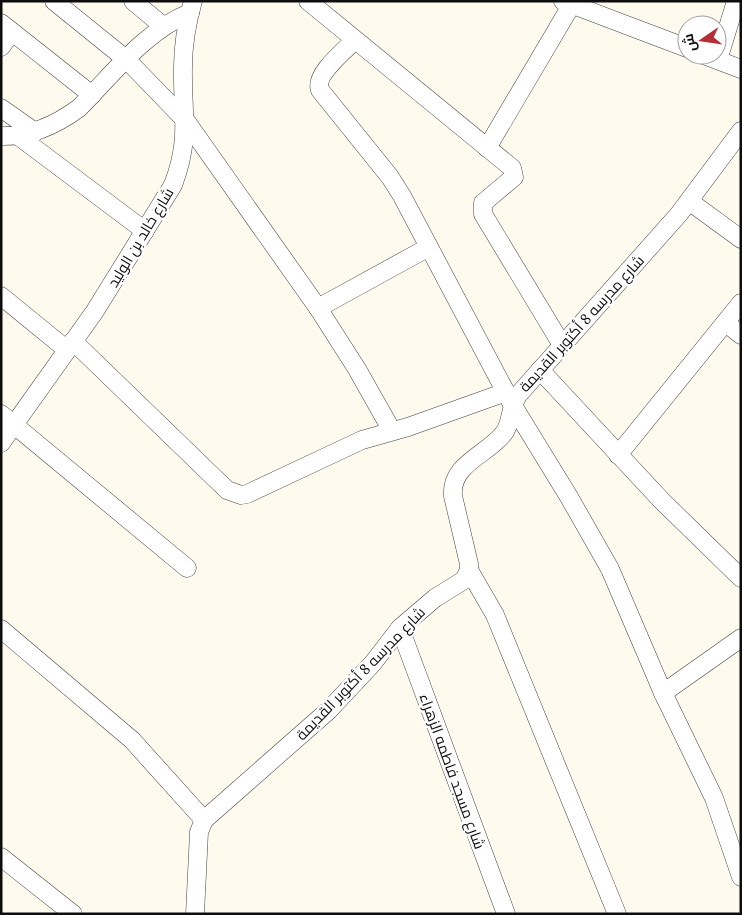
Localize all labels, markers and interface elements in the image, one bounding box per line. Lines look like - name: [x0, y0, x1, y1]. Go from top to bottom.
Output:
- north arrow: [677, 15, 727, 65]
- text: ش: [678, 32, 700, 54]
- street label: شارع خالد بن الوليد: [102, 184, 179, 292]
- street label: شارع مدرسه 8 أكتوبر القديمة: [514, 250, 649, 397]
- street label: شارع مدرسه 8 أكتوبر القديمة: [291, 602, 430, 745]
- street label: شارع مسجد فاطمه الزهراء: [414, 690, 491, 852]

